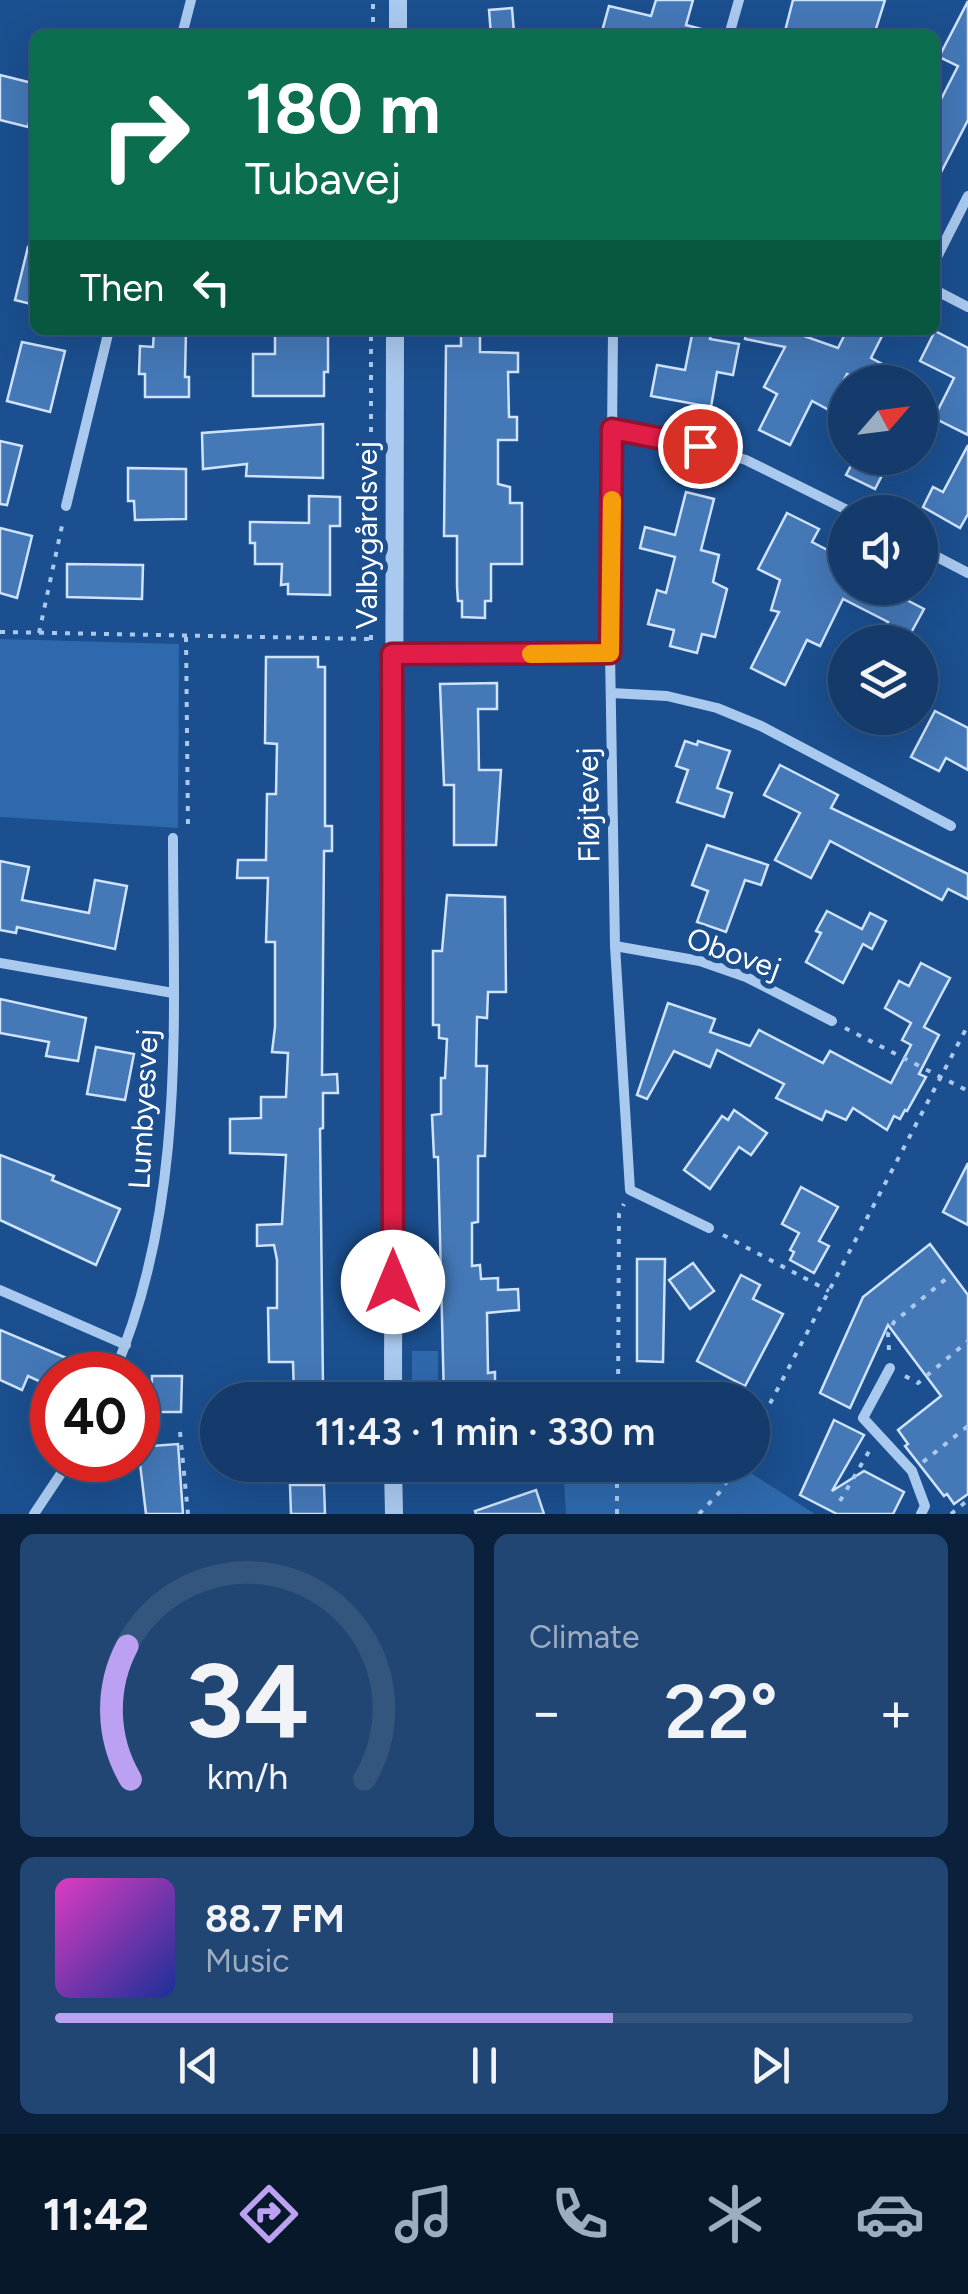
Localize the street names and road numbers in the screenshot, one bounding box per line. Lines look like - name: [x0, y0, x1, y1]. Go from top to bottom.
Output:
- street label: Valbygårdsvej: [348, 441, 385, 629]
- street label: Fløjtevej: [568, 747, 608, 863]
- street label: Obovej: [682, 919, 786, 987]
- street label: Lumbyesvej: [120, 1028, 166, 1190]

